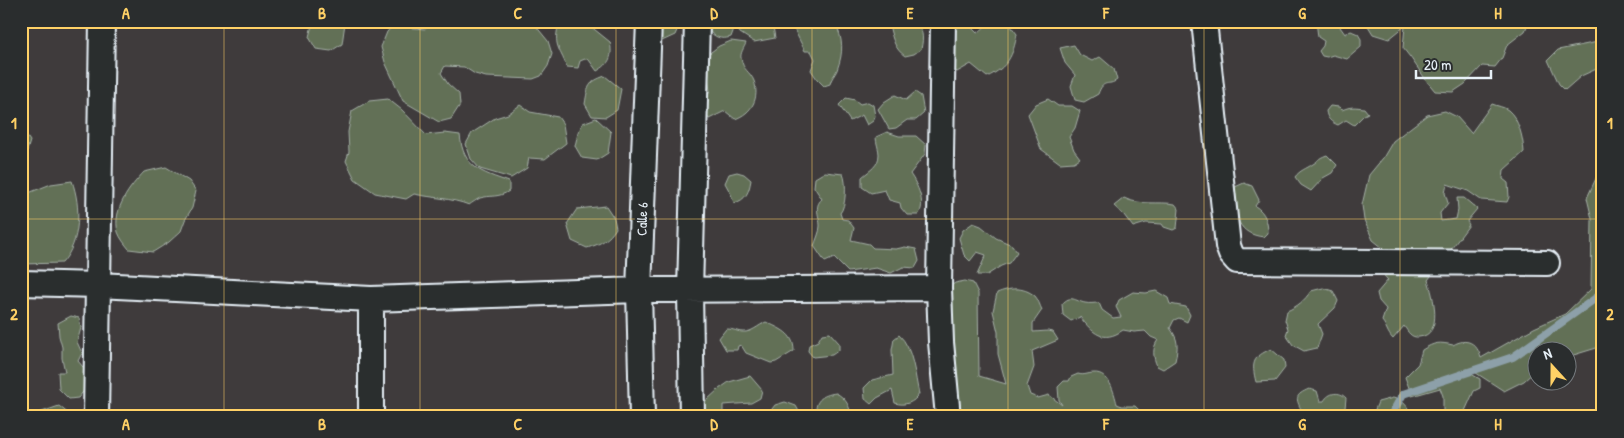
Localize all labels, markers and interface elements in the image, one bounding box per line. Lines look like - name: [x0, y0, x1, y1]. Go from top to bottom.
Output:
- text: A: [122, 2, 130, 24]
- text: B: [318, 2, 326, 24]
- text: C: [514, 2, 523, 24]
- text: D: [710, 2, 718, 24]
- text: E: [906, 2, 914, 24]
- text: F: [1102, 2, 1110, 24]
- text: G: [1298, 2, 1306, 24]
- text: H: [1494, 2, 1502, 24]
- scale bar: [1416, 48, 1492, 80]
- text: 20 m: [1424, 54, 1451, 75]
- text: 1: [11, 112, 17, 134]
- text: 1: [1607, 112, 1613, 134]
- street label: Calle 6: [631, 201, 652, 236]
- text: 2: [10, 303, 18, 325]
- text: 2: [1606, 303, 1614, 325]
- north arrow: [1526, 340, 1576, 390]
- text: N: [1540, 343, 1555, 364]
- text: A: [122, 413, 130, 435]
- text: B: [318, 413, 326, 435]
- text: C: [514, 413, 523, 435]
- text: D: [710, 413, 718, 435]
- text: E: [906, 413, 914, 435]
- text: F: [1102, 413, 1110, 435]
- text: G: [1298, 413, 1306, 435]
- text: H: [1494, 413, 1502, 435]

